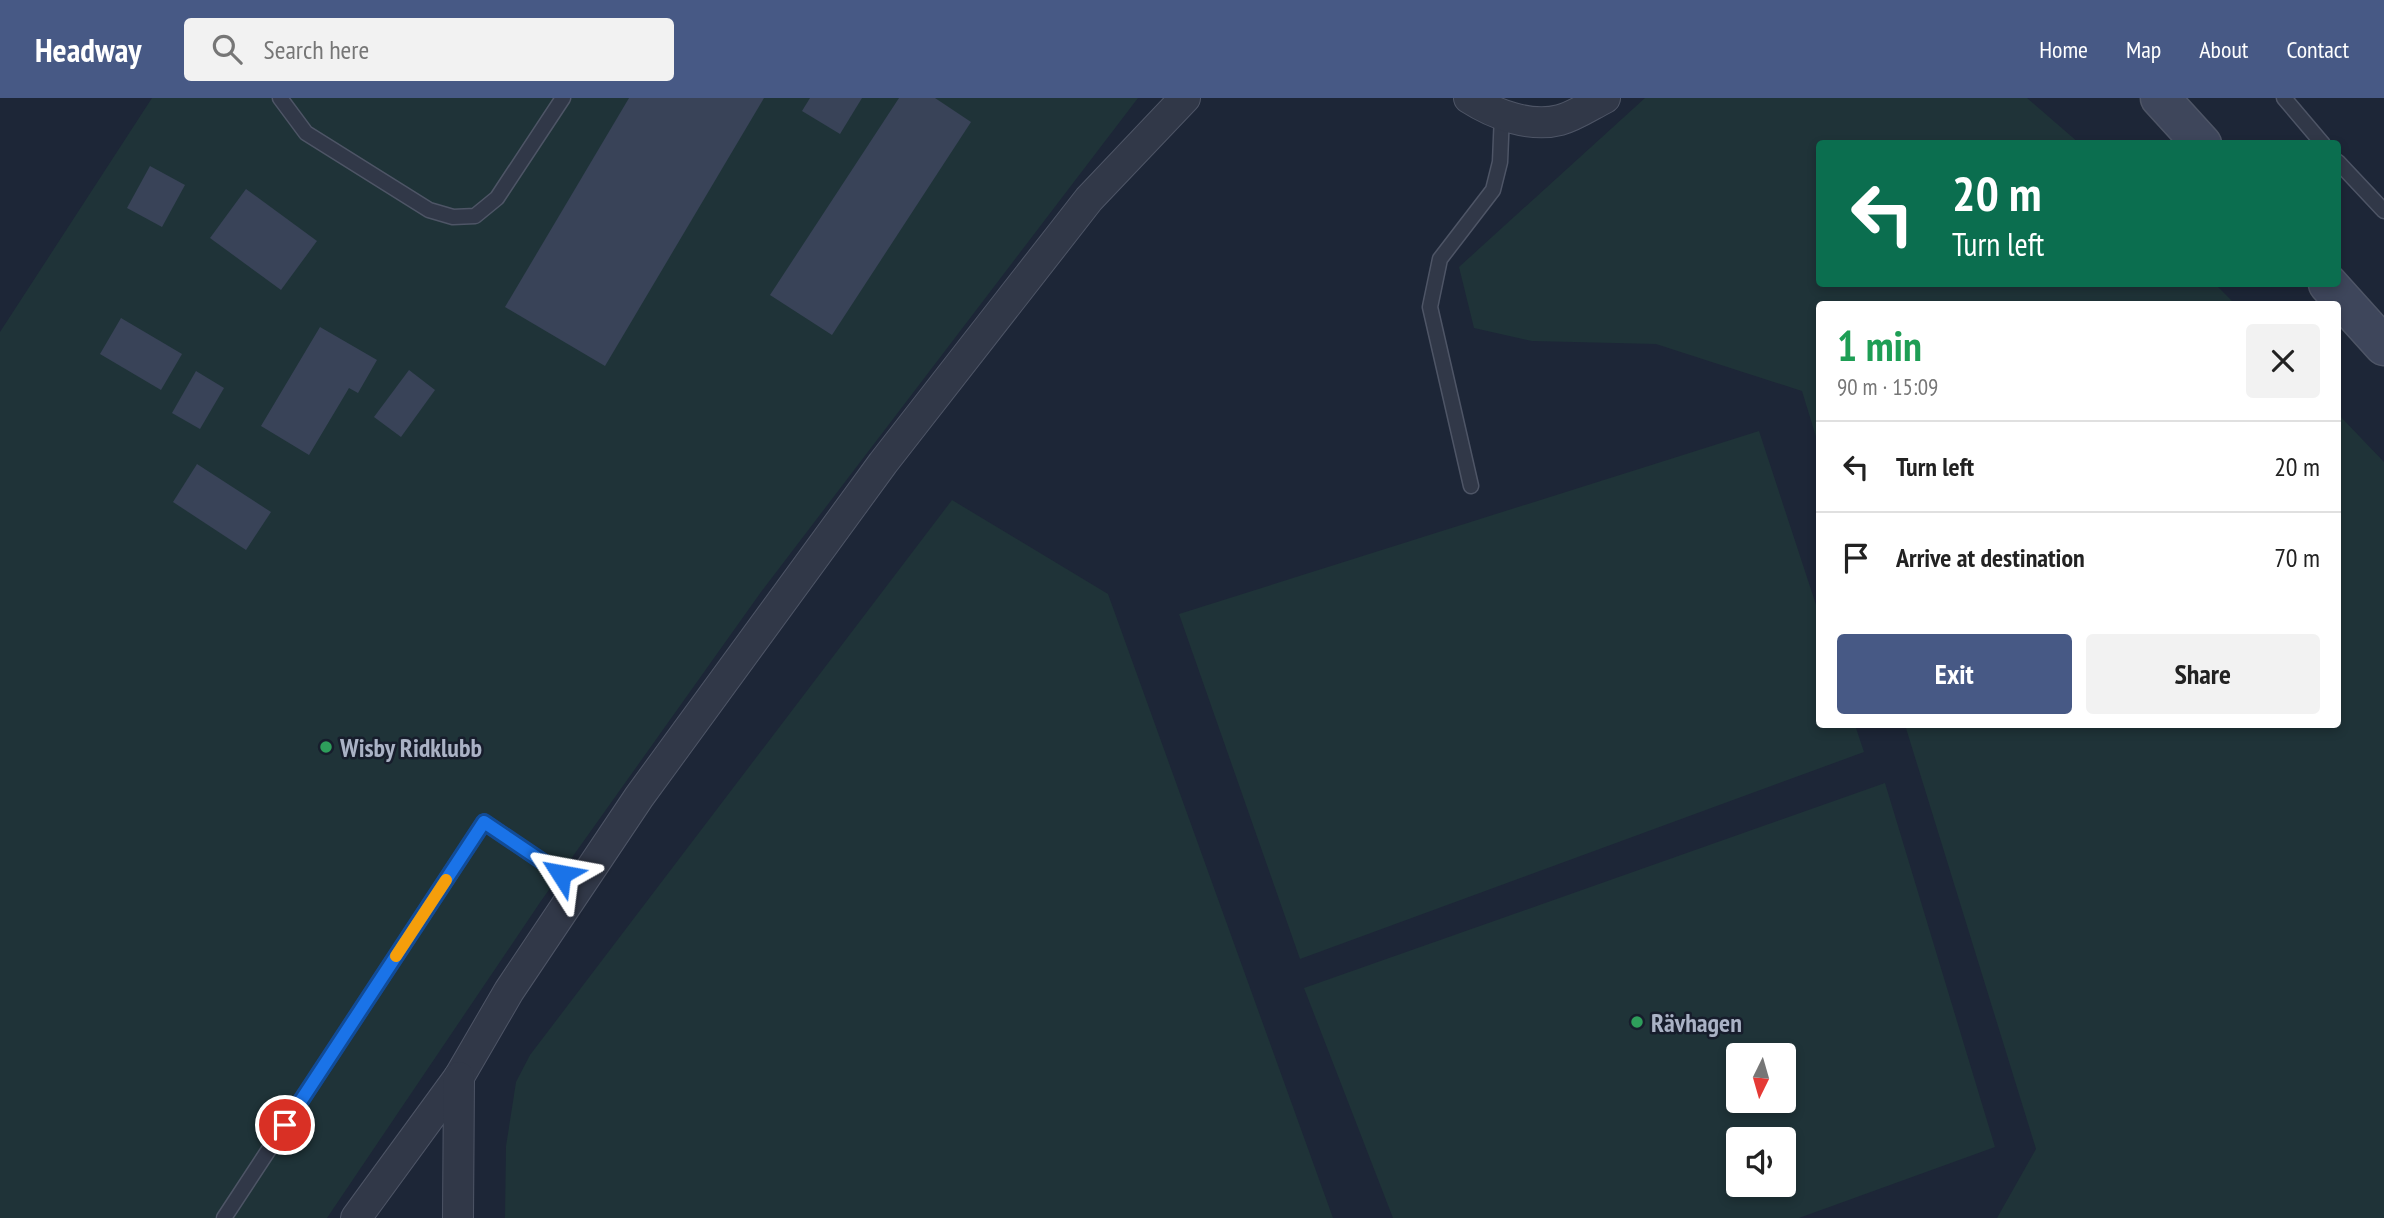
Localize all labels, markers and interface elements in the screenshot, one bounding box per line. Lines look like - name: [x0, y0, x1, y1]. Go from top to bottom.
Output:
- search box: [184, 18, 674, 81]
- text: Headway: [35, 28, 142, 71]
- icon: search: [208, 30, 246, 68]
- text: Search here: [264, 33, 369, 66]
- text: Home: [2039, 34, 2088, 65]
- text: Map: [2126, 34, 2161, 65]
- text: About: [2199, 34, 2248, 65]
- text: Contact: [2286, 34, 2349, 65]
- text: 20 m: [1952, 161, 2041, 225]
- icon: left: [1837, 168, 1928, 259]
- text: Turn left: [1952, 223, 2044, 265]
- text: 1 min: [1837, 318, 1922, 373]
- button: close: [2246, 324, 2320, 398]
- text: 90 m · 15:09: [1837, 372, 1938, 401]
- icon: left: [1837, 448, 1875, 486]
- text: Turn left: [1896, 450, 1974, 483]
- text: 20 m: [2274, 450, 2320, 483]
- icon: arrive: [1837, 539, 1875, 577]
- text: Arrive at destination: [1896, 541, 2085, 574]
- text: 70 m: [2274, 541, 2320, 574]
- button: Exit: [1837, 634, 2072, 714]
- button: Share: [2086, 634, 2320, 714]
- place label: Wisby Ridklubb: [339, 731, 482, 764]
- marker: Wisby Ridklubb: [318, 739, 334, 755]
- position arrow: [524, 837, 598, 911]
- place label: Rävhagen: [1651, 1006, 1742, 1039]
- marker: Rävhagen: [1629, 1014, 1645, 1030]
- north arrow: [1726, 1043, 1796, 1113]
- map controls: [1726, 1043, 1796, 1197]
- pin: [255, 1095, 315, 1155]
- icon: arrive: [266, 1106, 304, 1144]
- button: sound: [1726, 1127, 1796, 1197]

